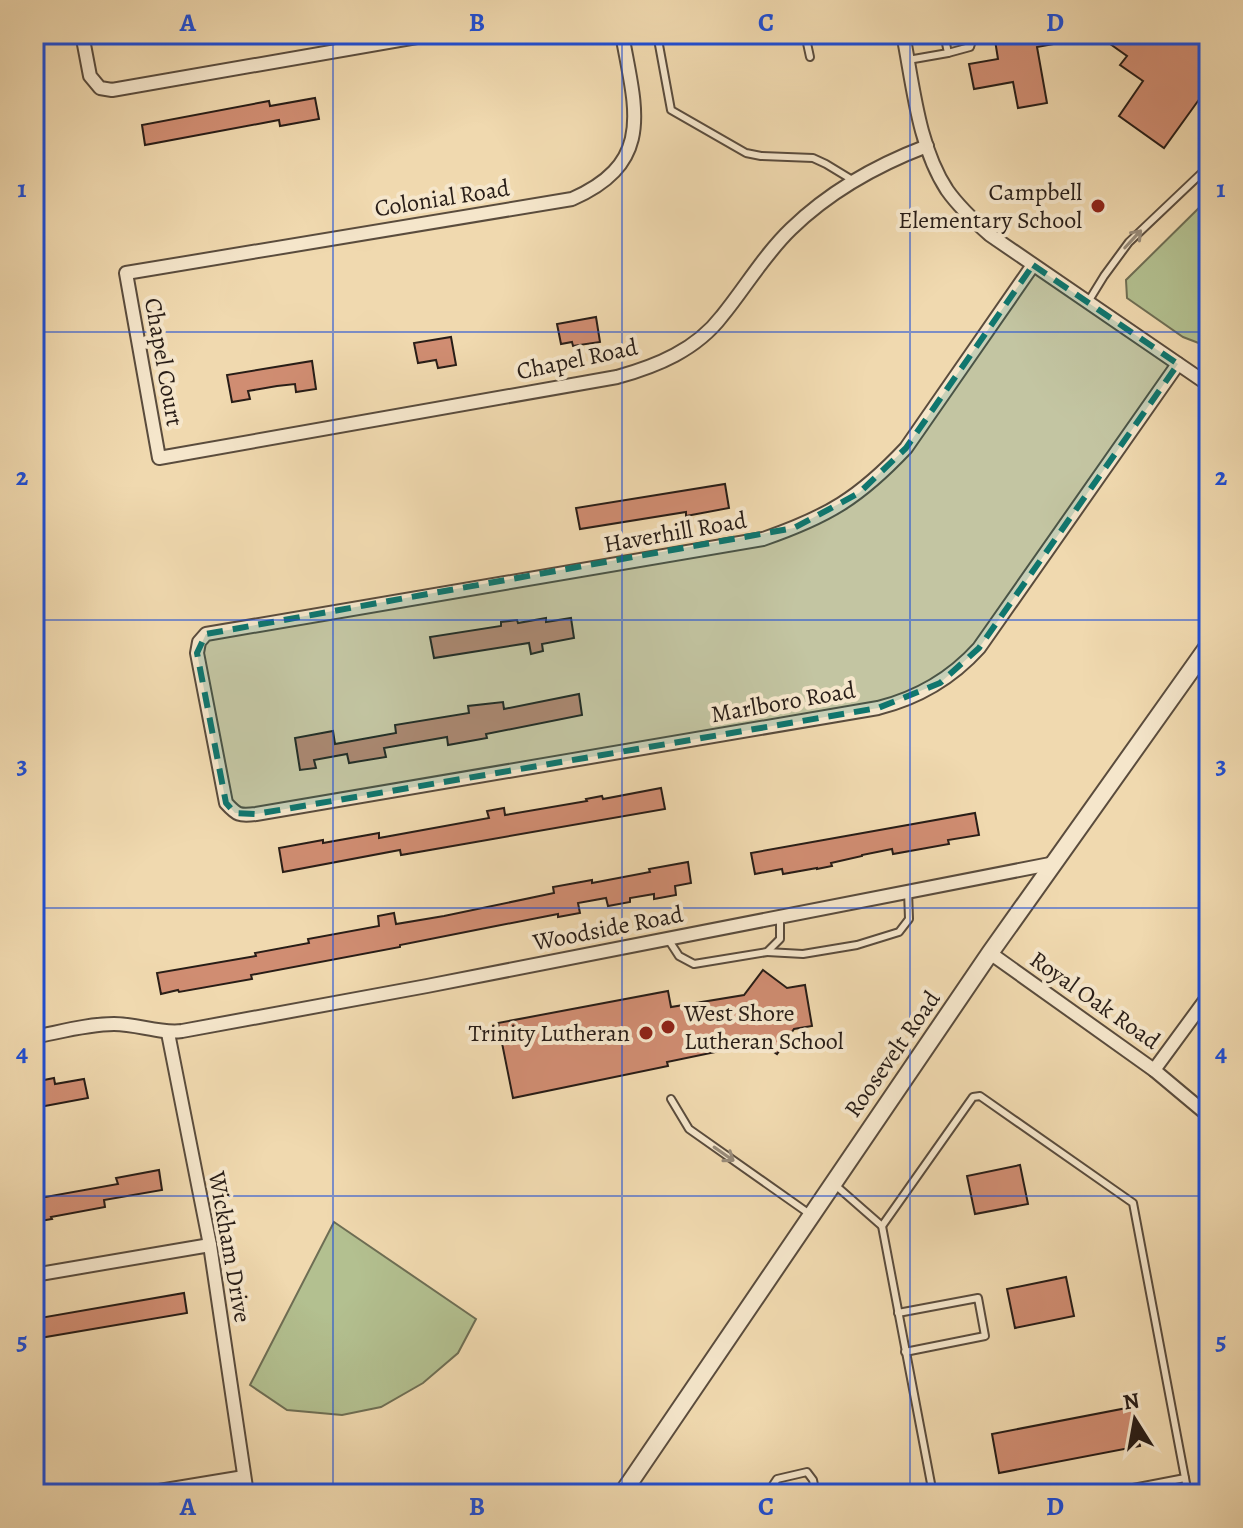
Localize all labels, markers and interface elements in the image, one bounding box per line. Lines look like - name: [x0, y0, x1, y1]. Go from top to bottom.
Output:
- text: A: [179, 5, 197, 40]
- text: B: [469, 5, 485, 40]
- text: C: [758, 5, 774, 40]
- text: D: [1046, 5, 1064, 40]
- text: 1: [17, 171, 27, 206]
- text: 1: [1216, 171, 1226, 206]
- street label: Colonial Road: [372, 172, 512, 224]
- place label: Campbell Elementary School: [898, 176, 1082, 236]
- marker: Campbell Elementary School: [1089, 197, 1107, 215]
- one-way arrow: [1124, 229, 1143, 249]
- street label: Chapel Court: [137, 295, 191, 429]
- street label: Chapel Road: [514, 331, 641, 387]
- text: 2: [16, 459, 29, 494]
- text: 2: [1215, 459, 1228, 494]
- street label: Haverhill Road: [601, 504, 749, 560]
- street label: Marlboro Road: [708, 674, 858, 730]
- text: 3: [16, 747, 28, 782]
- text: 3: [1215, 747, 1227, 782]
- street label: Woodside Road: [529, 898, 686, 958]
- street label: Royal Oak Road: [1024, 943, 1167, 1057]
- street label: Roosevelt Road: [837, 984, 948, 1124]
- place label: West Shore Lutheran School: [683, 997, 844, 1057]
- place label: Trinity Lutheran: [468, 1017, 630, 1049]
- marker: West Shore Lutheran School: [659, 1018, 677, 1036]
- marker: Trinity Lutheran: [637, 1024, 655, 1042]
- text: 4: [16, 1035, 28, 1070]
- text: 4: [1215, 1035, 1227, 1070]
- one-way arrow: [712, 1146, 734, 1162]
- street label: Wickham Drive: [201, 1168, 259, 1325]
- text: 5: [16, 1323, 28, 1358]
- text: 5: [1215, 1323, 1227, 1358]
- north arrow: [1095, 1380, 1175, 1460]
- text: N: [1121, 1385, 1142, 1418]
- text: A: [179, 1489, 197, 1524]
- text: B: [469, 1489, 485, 1524]
- text: C: [758, 1489, 774, 1524]
- text: D: [1046, 1489, 1064, 1524]

